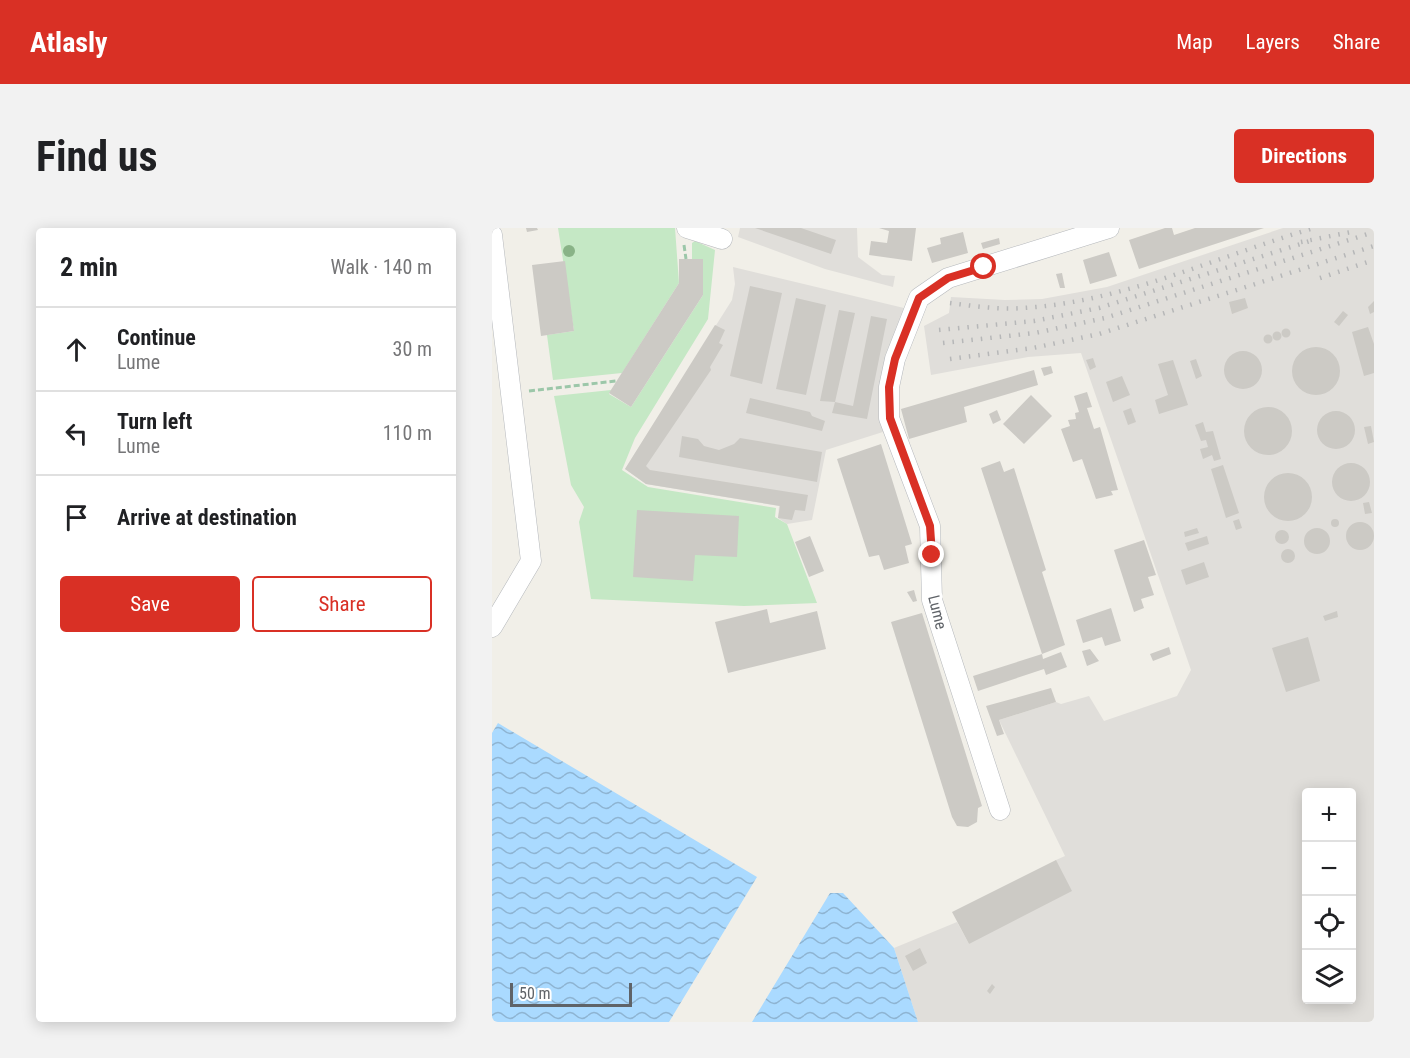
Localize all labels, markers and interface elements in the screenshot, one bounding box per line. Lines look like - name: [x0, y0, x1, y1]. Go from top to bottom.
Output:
- text: Atlasly: [30, 26, 108, 59]
- text: Map: [1176, 30, 1213, 54]
- text: Layers: [1246, 30, 1300, 54]
- text: Share: [1333, 30, 1380, 54]
- button: Directions: [1234, 129, 1374, 183]
- text: Find us: [36, 132, 157, 181]
- text: 2 min: [60, 252, 118, 282]
- route start: [970, 253, 996, 279]
- text: Walk · 140 m: [331, 255, 432, 279]
- text: Continue: [117, 325, 196, 350]
- icon: ahead: [60, 333, 93, 366]
- text: 30 m: [393, 337, 432, 361]
- text: Lume: [117, 350, 160, 374]
- text: Turn left: [117, 409, 192, 434]
- icon: left: [60, 417, 93, 450]
- text: 110 m: [383, 421, 432, 445]
- text: Lume: [117, 434, 160, 458]
- icon: arrive: [60, 501, 93, 534]
- text: Arrive at destination: [117, 505, 297, 530]
- route end: [918, 541, 944, 567]
- button: Save: [60, 576, 240, 632]
- button: Share: [252, 576, 432, 632]
- street label: Lume: [924, 593, 951, 631]
- map controls: [1302, 788, 1356, 1004]
- button: +: [1302, 788, 1356, 842]
- button: −: [1302, 842, 1356, 896]
- button: locate: [1302, 896, 1356, 950]
- button: layers: [1302, 950, 1356, 1004]
- scale bar: [510, 980, 632, 1008]
- text: 50 m: [519, 984, 551, 1003]

